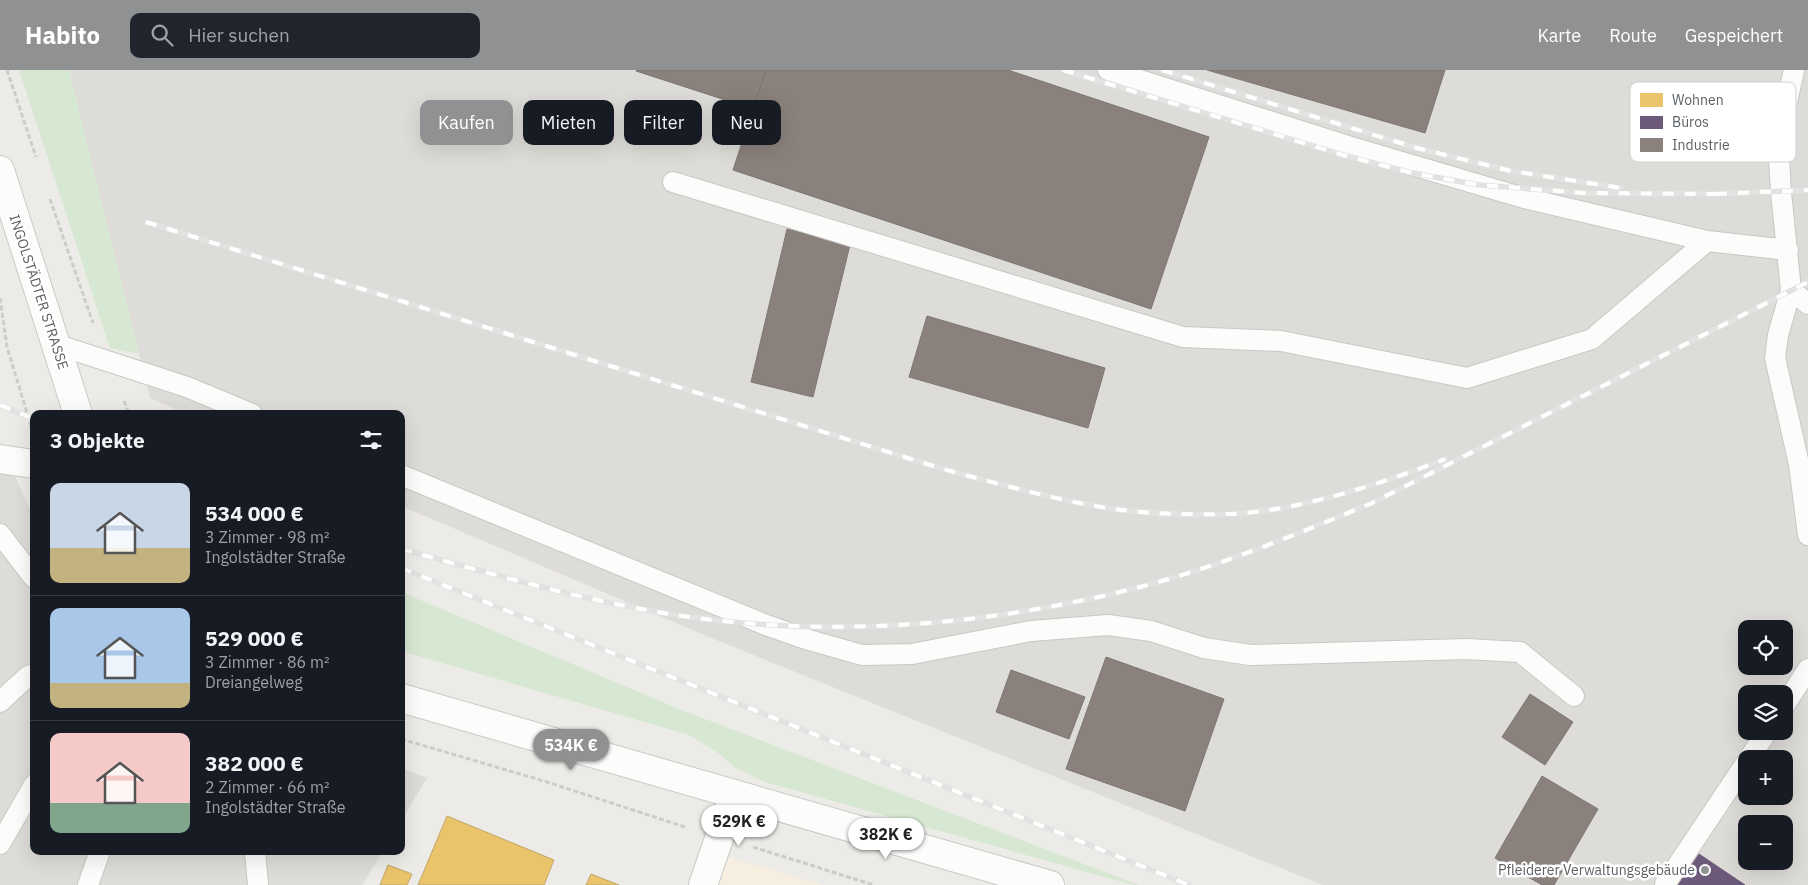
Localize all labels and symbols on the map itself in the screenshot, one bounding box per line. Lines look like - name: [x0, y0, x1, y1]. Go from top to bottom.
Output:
- legend: [1630, 82, 1796, 162]
- text: Wohnen: [1672, 91, 1724, 109]
- text: Büros: [1672, 113, 1709, 131]
- text: Industrie: [1672, 136, 1730, 154]
- street label: INGOLSTÄDTER STRASSE: [5, 212, 73, 372]
- pin: 534K €: [530, 728, 612, 771]
- pin: 529K €: [698, 804, 780, 847]
- pin: 382K €: [845, 818, 927, 860]
- place label: Pfleiderer Verwaltungsgebäude: [1498, 861, 1695, 879]
- marker: Pfleiderer Verwaltungsgebäude: [1699, 864, 1711, 876]

